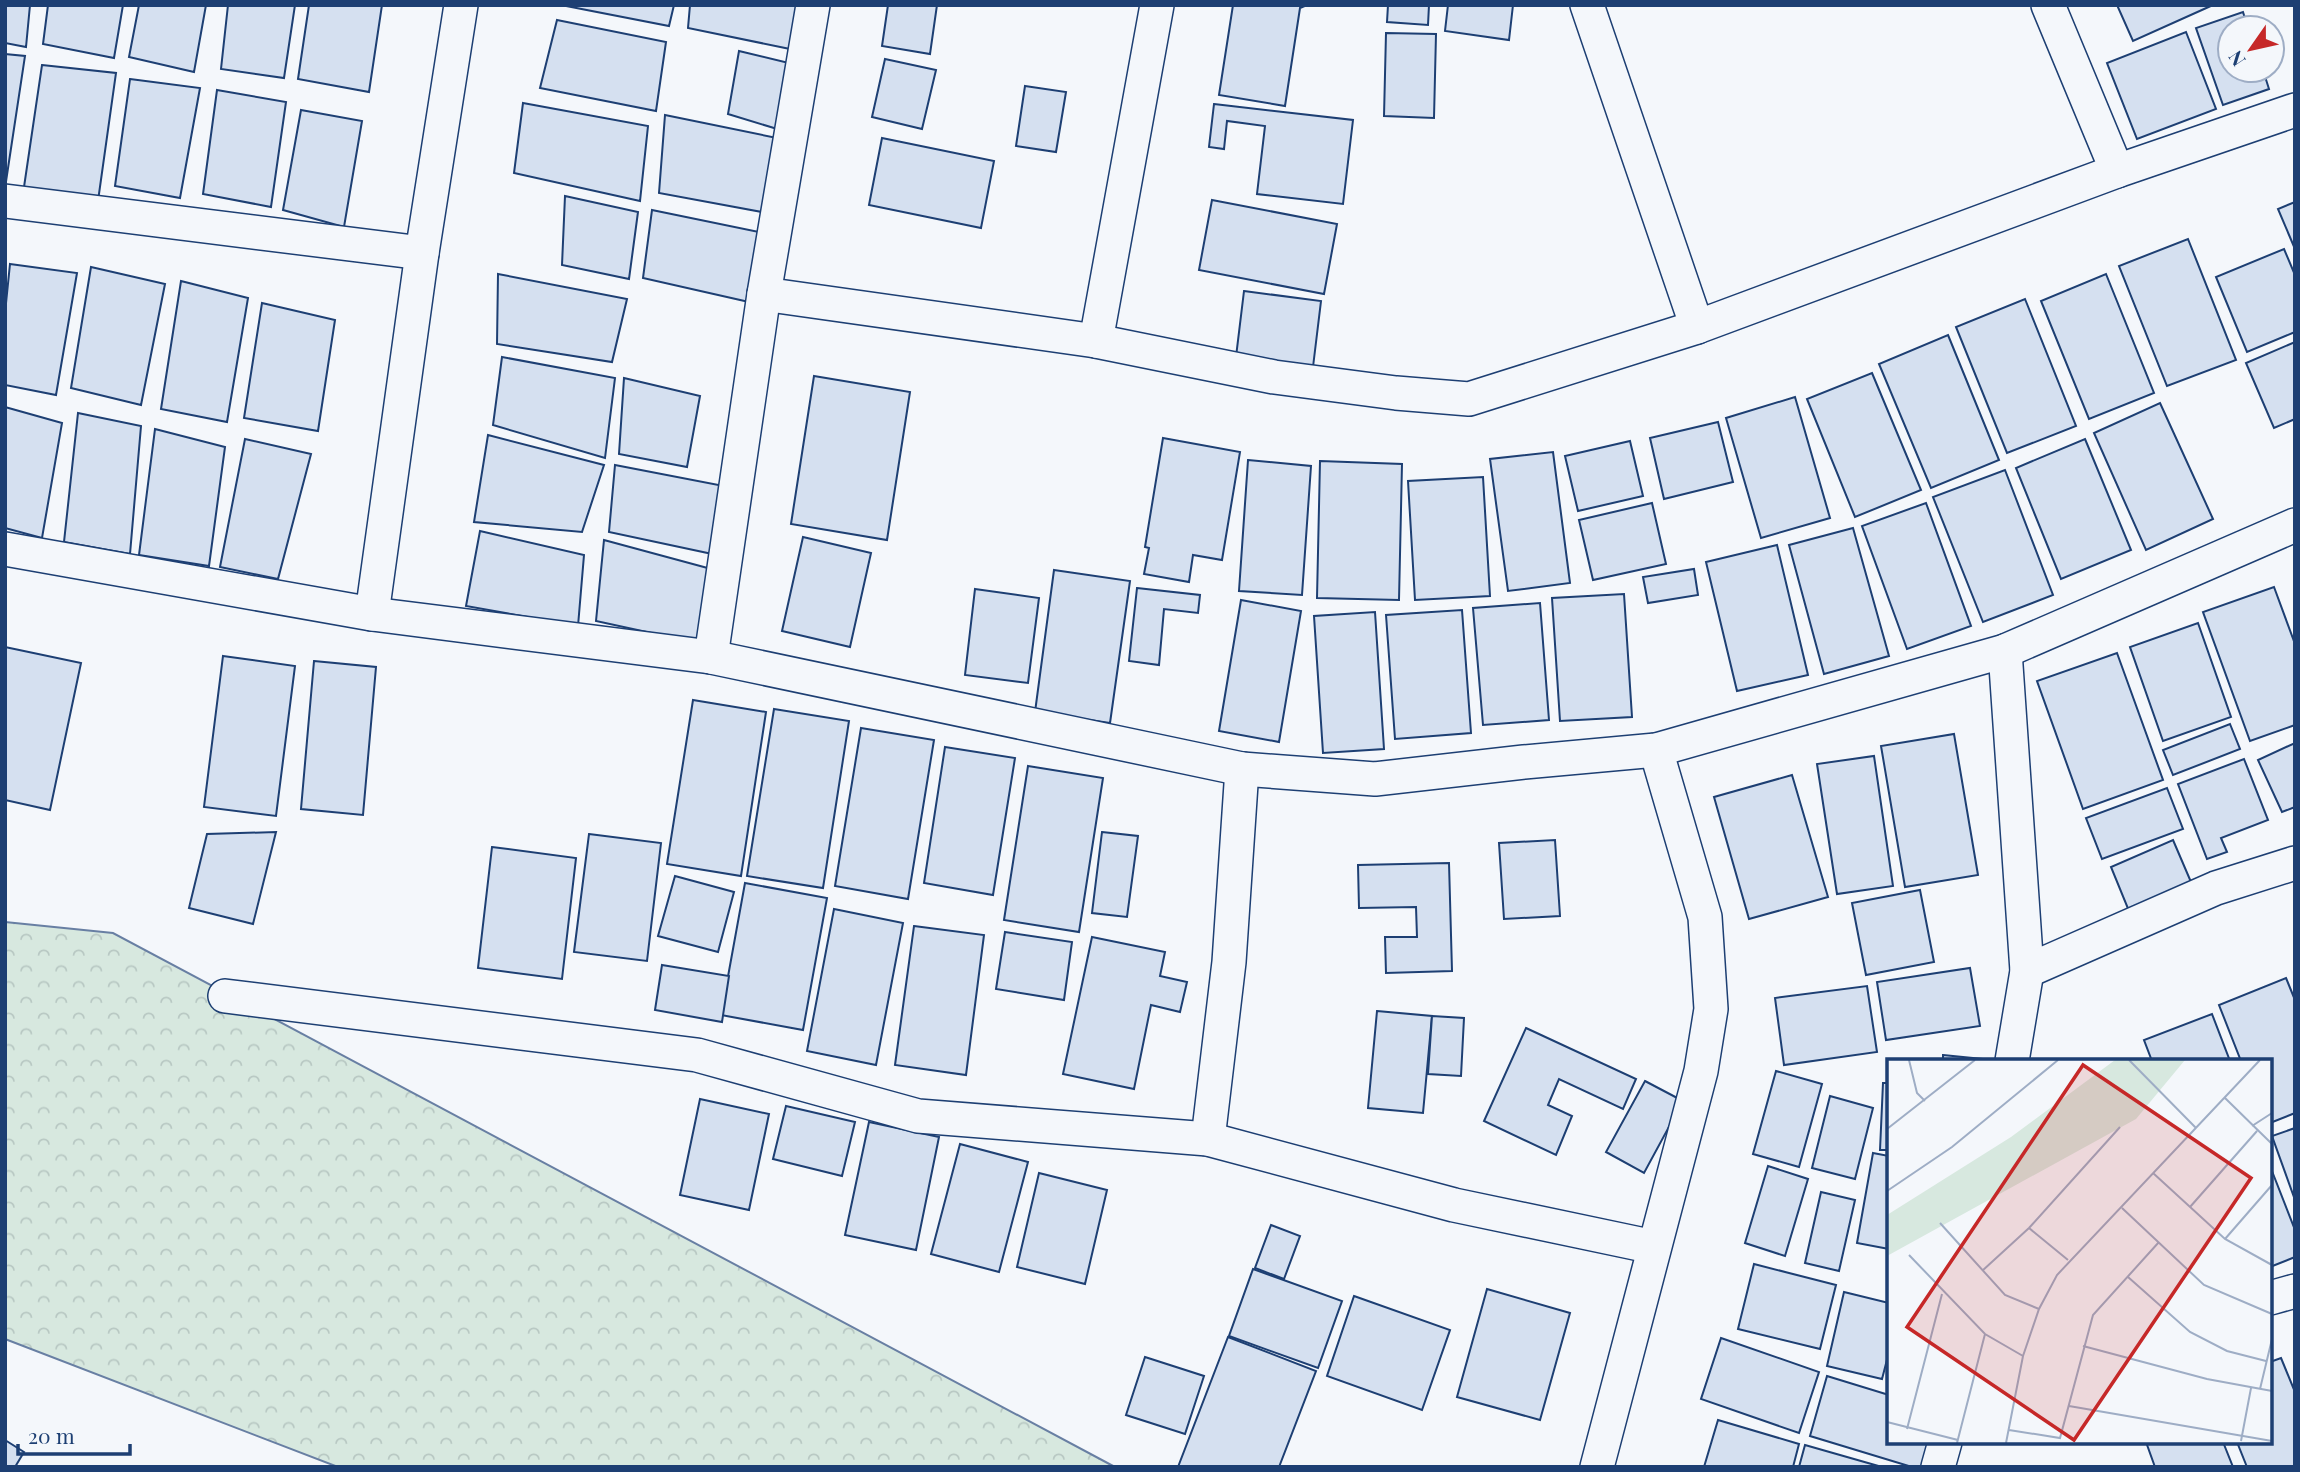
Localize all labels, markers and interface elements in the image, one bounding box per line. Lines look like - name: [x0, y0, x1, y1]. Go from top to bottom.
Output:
- north arrow: [2216, 14, 2286, 84]
- text: N: [2221, 46, 2251, 72]
- inset map: [1887, 1059, 2272, 1444]
- scale bar: [18, 1412, 130, 1456]
- text: 20 m: [28, 1421, 75, 1449]

